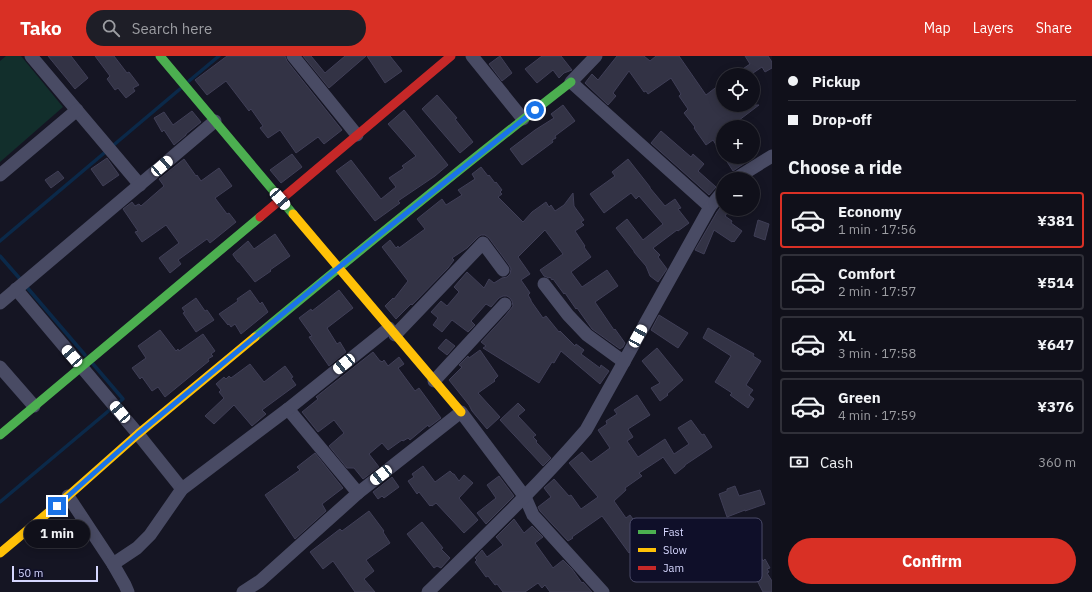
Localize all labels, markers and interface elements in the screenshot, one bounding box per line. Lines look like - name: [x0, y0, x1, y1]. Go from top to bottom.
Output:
- search box: [86, 10, 366, 46]
- text: Tako: [20, 16, 62, 40]
- icon: search: [100, 17, 122, 39]
- text: Search here: [132, 19, 212, 38]
- text: Map: [924, 19, 951, 37]
- text: Layers: [973, 19, 1014, 37]
- text: Share: [1036, 19, 1072, 37]
- map controls: [716, 68, 760, 216]
- button: locate: [716, 68, 760, 112]
- text: Pickup: [812, 72, 860, 91]
- route start: [526, 101, 544, 119]
- text: Drop-off: [812, 110, 872, 129]
- button: +: [716, 120, 760, 164]
- car: [149, 154, 175, 178]
- text: Choose a ride: [788, 156, 902, 179]
- button: −: [716, 172, 760, 216]
- car: [268, 186, 292, 212]
- icon: car: [790, 202, 826, 238]
- text: Economy: [838, 202, 902, 221]
- text: ¥381: [1037, 211, 1074, 230]
- text: 1 min · 17:56: [838, 221, 916, 238]
- icon: car: [790, 264, 826, 300]
- text: Comfort: [838, 264, 895, 283]
- text: ¥514: [1037, 273, 1074, 292]
- text: 2 min · 17:57: [838, 283, 916, 300]
- car: [627, 323, 649, 349]
- icon: car: [790, 326, 826, 362]
- text: XL: [838, 326, 856, 345]
- text: ¥647: [1037, 335, 1074, 354]
- car: [60, 343, 84, 369]
- text: 3 min · 17:58: [838, 345, 916, 362]
- car: [331, 352, 357, 376]
- icon: car: [790, 388, 826, 424]
- text: Green: [838, 388, 881, 407]
- text: ¥376: [1037, 397, 1074, 416]
- car: [108, 399, 132, 425]
- text: 4 min · 17:59: [838, 407, 916, 424]
- icon: cash: [788, 451, 810, 473]
- text: Cash: [820, 453, 853, 472]
- text: 360 m: [1038, 454, 1076, 471]
- car: [368, 463, 394, 487]
- route end: [48, 497, 66, 515]
- legend: [630, 518, 762, 582]
- callout: 1 min: [24, 520, 90, 548]
- text: 1 min: [40, 525, 74, 542]
- text: Fast: [663, 525, 684, 539]
- button: Confirm: [788, 538, 1076, 584]
- text: Slow: [663, 543, 687, 557]
- text: Jam: [663, 561, 684, 575]
- scale bar: [12, 564, 98, 583]
- text: 50 m: [18, 566, 43, 580]

